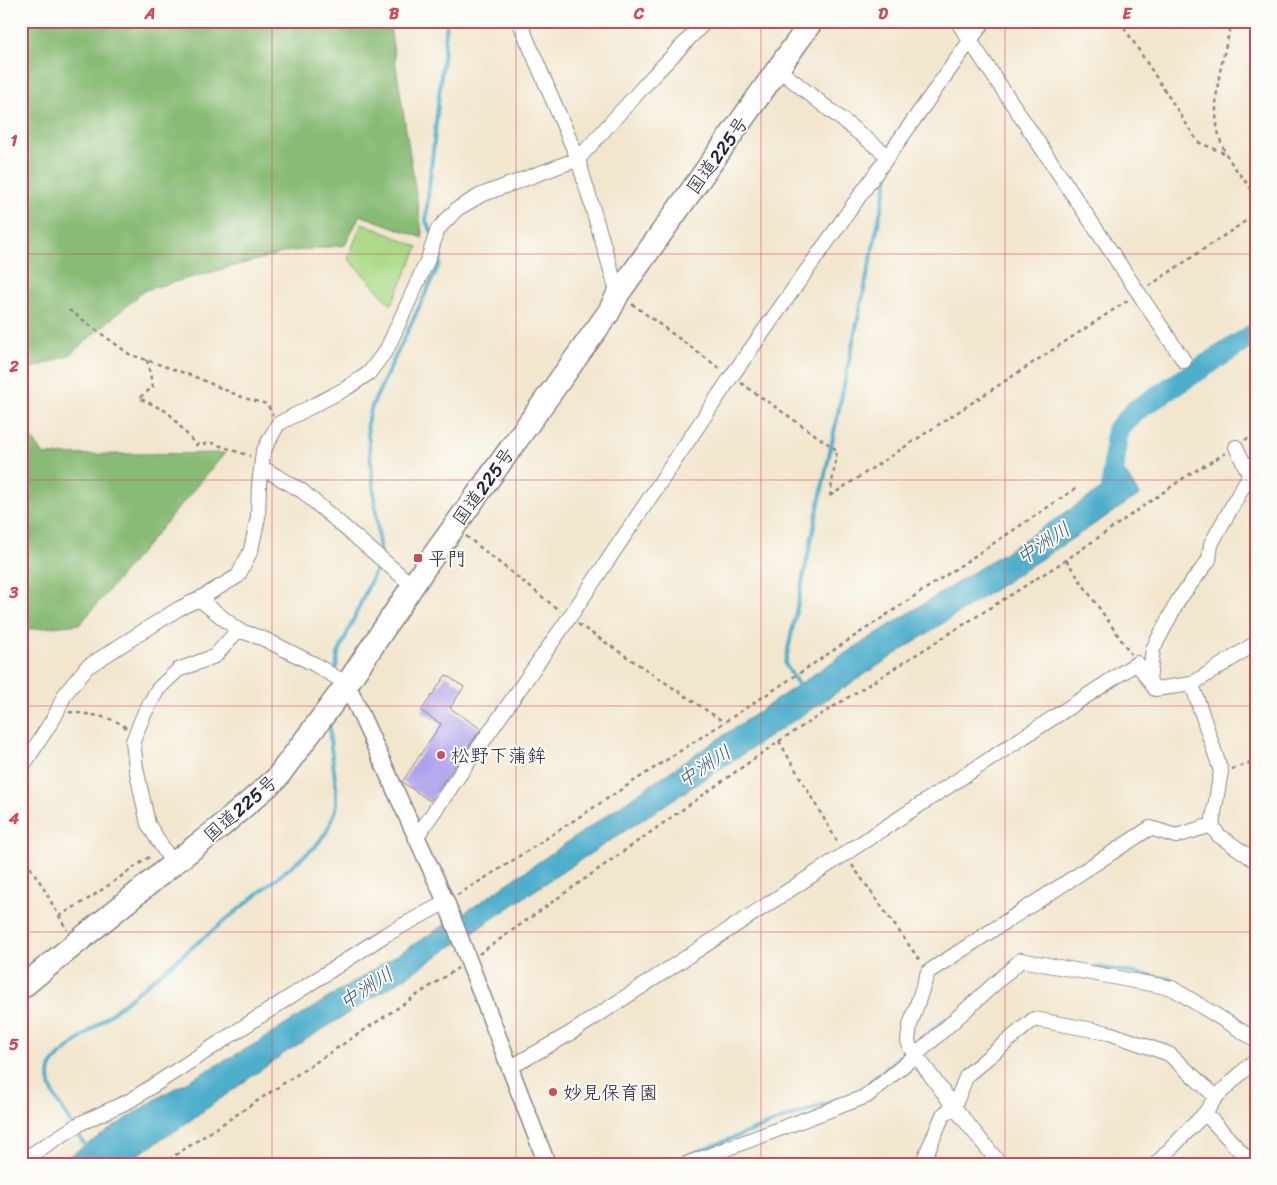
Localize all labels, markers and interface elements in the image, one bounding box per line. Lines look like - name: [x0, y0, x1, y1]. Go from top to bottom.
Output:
- text: A: [144, 0, 155, 28]
- text: B: [389, 0, 400, 28]
- text: C: [633, 0, 645, 28]
- text: D: [878, 0, 888, 28]
- text: E: [1123, 0, 1133, 28]
- street label: 国道225号: [677, 109, 757, 202]
- text: 1: [11, 126, 18, 155]
- text: 2: [8, 352, 19, 381]
- street label: 国道225号: [443, 440, 523, 533]
- water label: 中洲川: [1009, 512, 1078, 574]
- place label: 平門: [428, 542, 466, 575]
- marker: 平門: [412, 552, 424, 564]
- text: 3: [9, 578, 19, 607]
- water label: 中洲川: [670, 735, 739, 797]
- place label: 松野下蒲鉾: [451, 739, 546, 772]
- marker: 松野下蒲鉾: [435, 749, 447, 761]
- street label: 国道225号: [195, 766, 285, 851]
- text: 4: [8, 804, 19, 833]
- water label: 中洲川: [332, 957, 401, 1019]
- text: 5: [9, 1030, 19, 1059]
- place label: 妙見保育園: [563, 1076, 658, 1109]
- marker: 妙見保育園: [547, 1086, 559, 1098]

